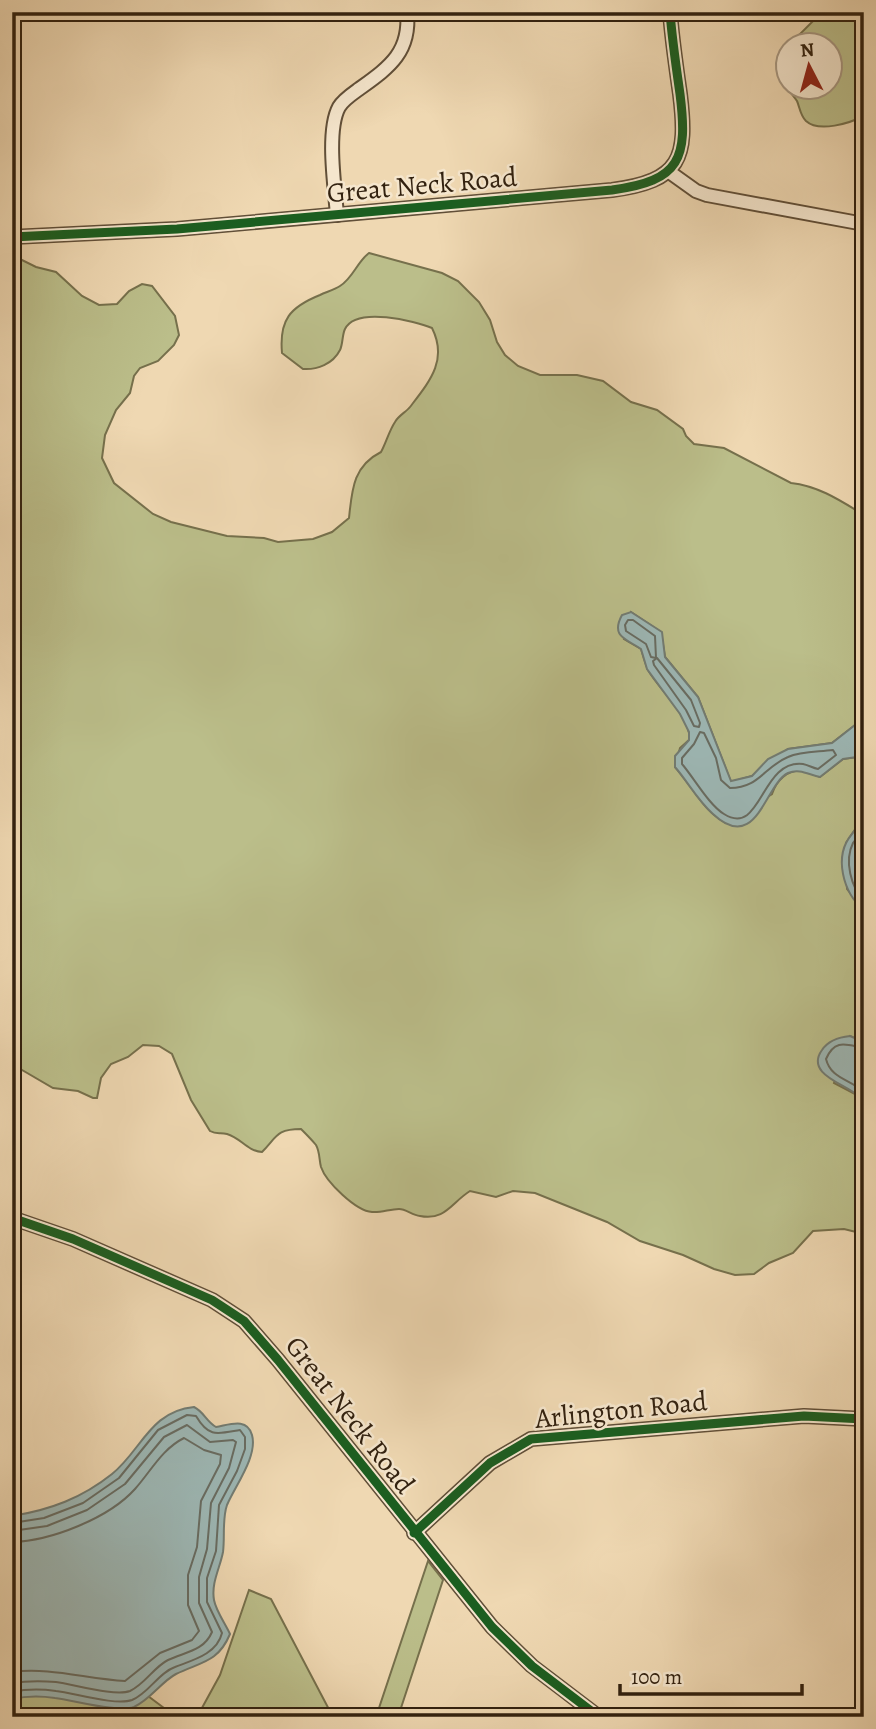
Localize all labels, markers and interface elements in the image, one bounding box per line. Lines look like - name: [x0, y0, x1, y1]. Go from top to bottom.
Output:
- north arrow: [774, 32, 844, 102]
- text: N: [799, 36, 816, 64]
- street label: Great Neck Road: [325, 158, 520, 212]
- street label: Great Neck Road: [276, 1328, 424, 1503]
- street label: Arlington Road: [532, 1382, 710, 1438]
- scale bar: [620, 1652, 802, 1696]
- text: 100 m: [631, 1663, 682, 1691]

